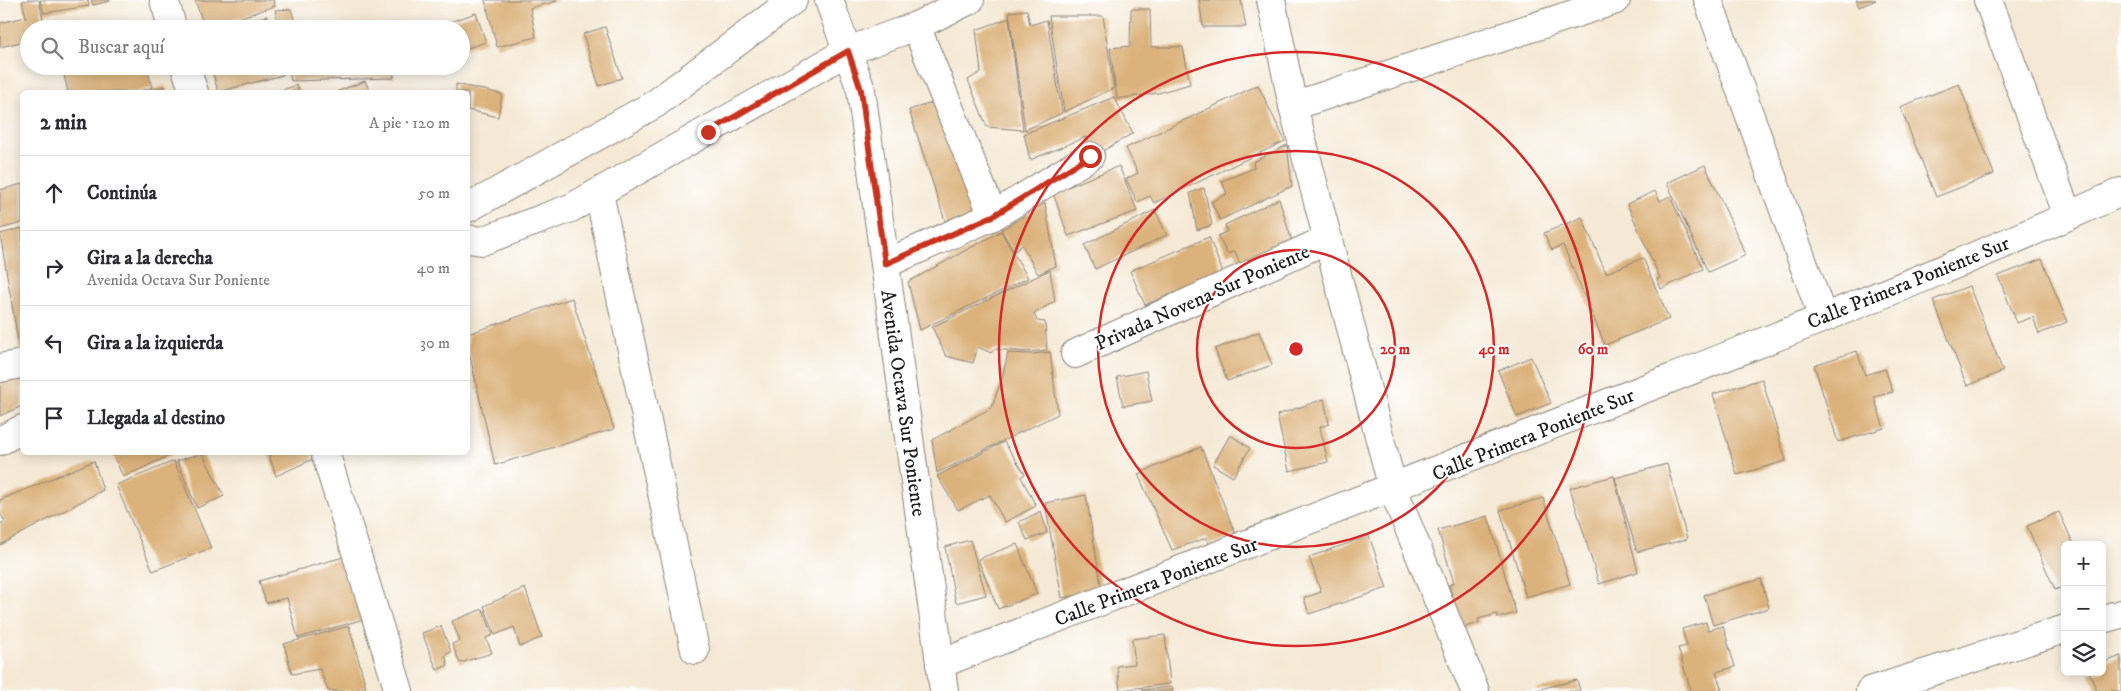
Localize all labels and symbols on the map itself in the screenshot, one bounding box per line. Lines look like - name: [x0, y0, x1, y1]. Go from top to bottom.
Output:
- route end: [697, 121, 720, 144]
- route start: [1079, 145, 1102, 168]
- street label: Calle Primera Poniente Sur: [1804, 231, 2014, 335]
- street label: Privada Novena Sur Poniente: [1092, 240, 1314, 357]
- street label: Avenida Octava Sur Poniente: [874, 288, 931, 518]
- centre of rings: [1287, 340, 1305, 358]
- text: 20 m: [1380, 340, 1411, 359]
- text: 40 m: [1477, 340, 1510, 359]
- text: 60 m: [1578, 340, 1609, 359]
- street label: Calle Primera Poniente Sur: [1429, 383, 1639, 487]
- street label: Calle Primera Poniente Sur: [1051, 532, 1262, 633]

